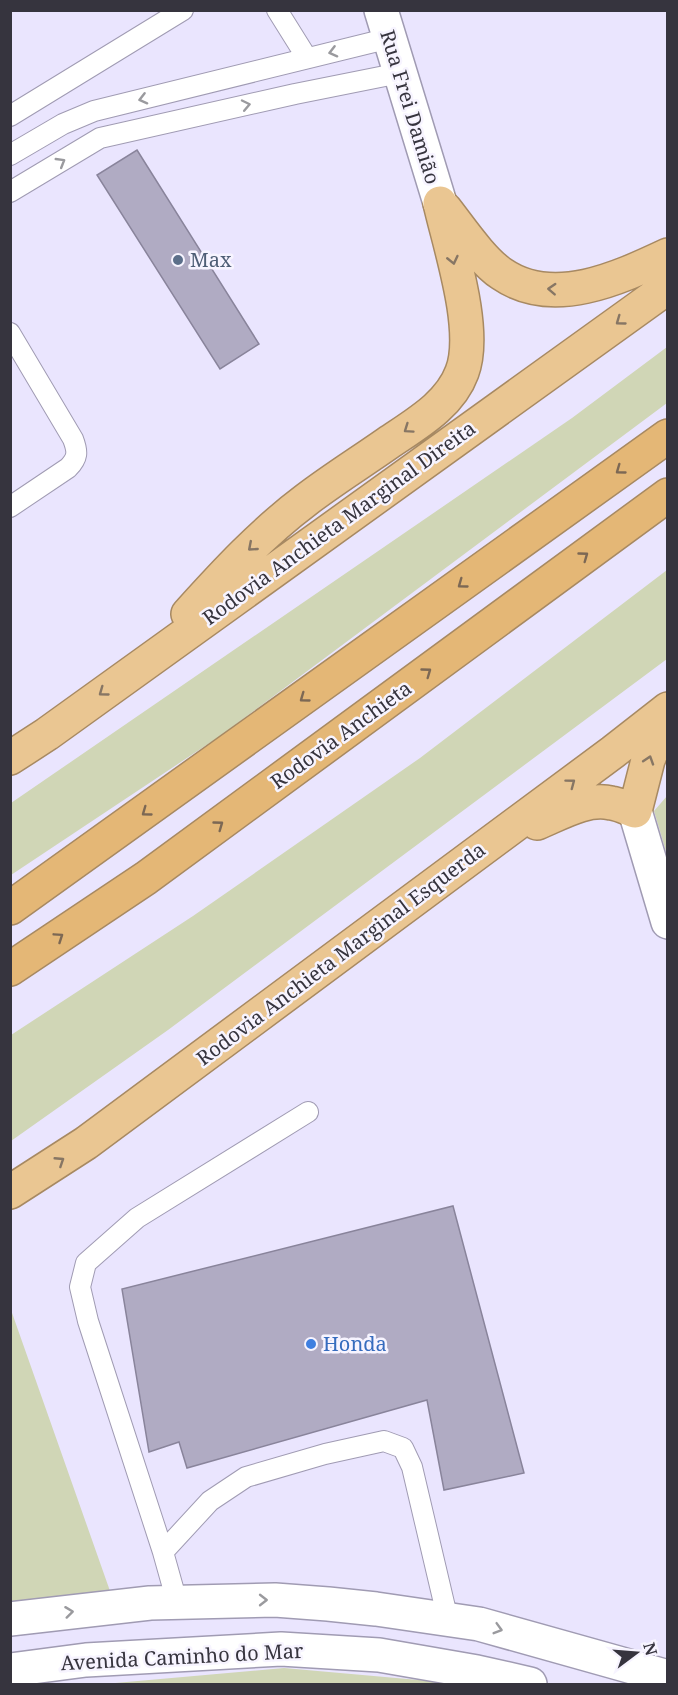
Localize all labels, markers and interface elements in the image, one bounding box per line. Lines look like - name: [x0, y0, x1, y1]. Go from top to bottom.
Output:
- street label: Rua Frei Damião: [374, 27, 447, 187]
- one-way arrow: [328, 45, 338, 58]
- one-way arrow: [139, 91, 149, 104]
- one-way arrow: [240, 99, 250, 112]
- one-way arrow: [55, 157, 65, 169]
- place label: Max: [190, 246, 232, 273]
- marker: Max: [171, 253, 185, 267]
- one-way arrow: [446, 254, 459, 264]
- one-way arrow: [548, 283, 557, 296]
- one-way arrow: [615, 314, 626, 325]
- street label: Rodovia Anchieta Marginal Direita: [197, 414, 481, 631]
- one-way arrow: [403, 422, 414, 433]
- one-way arrow: [616, 463, 627, 474]
- one-way arrow: [248, 539, 259, 550]
- one-way arrow: [577, 552, 588, 563]
- one-way arrow: [457, 577, 468, 588]
- one-way arrow: [420, 668, 431, 679]
- street label: Rodovia Anchieta: [265, 674, 417, 795]
- one-way arrow: [99, 685, 110, 696]
- one-way arrow: [299, 691, 310, 702]
- one-way arrow: [642, 755, 654, 766]
- one-way arrow: [565, 779, 576, 790]
- one-way arrow: [141, 805, 152, 816]
- one-way arrow: [212, 821, 223, 832]
- street label: Rodovia Anchieta Marginal Esquerda: [191, 836, 491, 1071]
- one-way arrow: [53, 932, 63, 944]
- one-way arrow: [53, 1157, 64, 1168]
- place label: Honda: [323, 1330, 387, 1357]
- marker: Honda: [304, 1337, 318, 1351]
- one-way arrow: [258, 1594, 267, 1606]
- one-way arrow: [64, 1606, 73, 1619]
- one-way arrow: [493, 1622, 503, 1635]
- north arrow: [606, 1623, 666, 1683]
- street label: Avenida Caminho do Mar: [60, 1637, 305, 1676]
- text: N: [638, 1640, 663, 1658]

